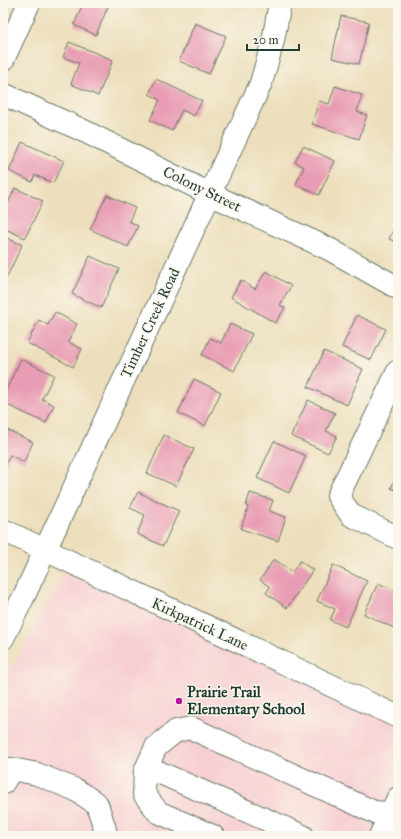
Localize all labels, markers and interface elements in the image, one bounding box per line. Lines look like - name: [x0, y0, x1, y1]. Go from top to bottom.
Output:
- scale bar: [247, 26, 299, 52]
- text: 20 m: [253, 33, 279, 47]
- street label: Colony Street: [160, 162, 245, 216]
- street label: Timber Creek Road: [117, 265, 184, 381]
- street label: Kirkpatrick Lane: [149, 594, 251, 654]
- place label: Prairie Trail Elementary School: [187, 683, 306, 719]
- marker: Prairie Trail Elementary School: [174, 696, 184, 706]

